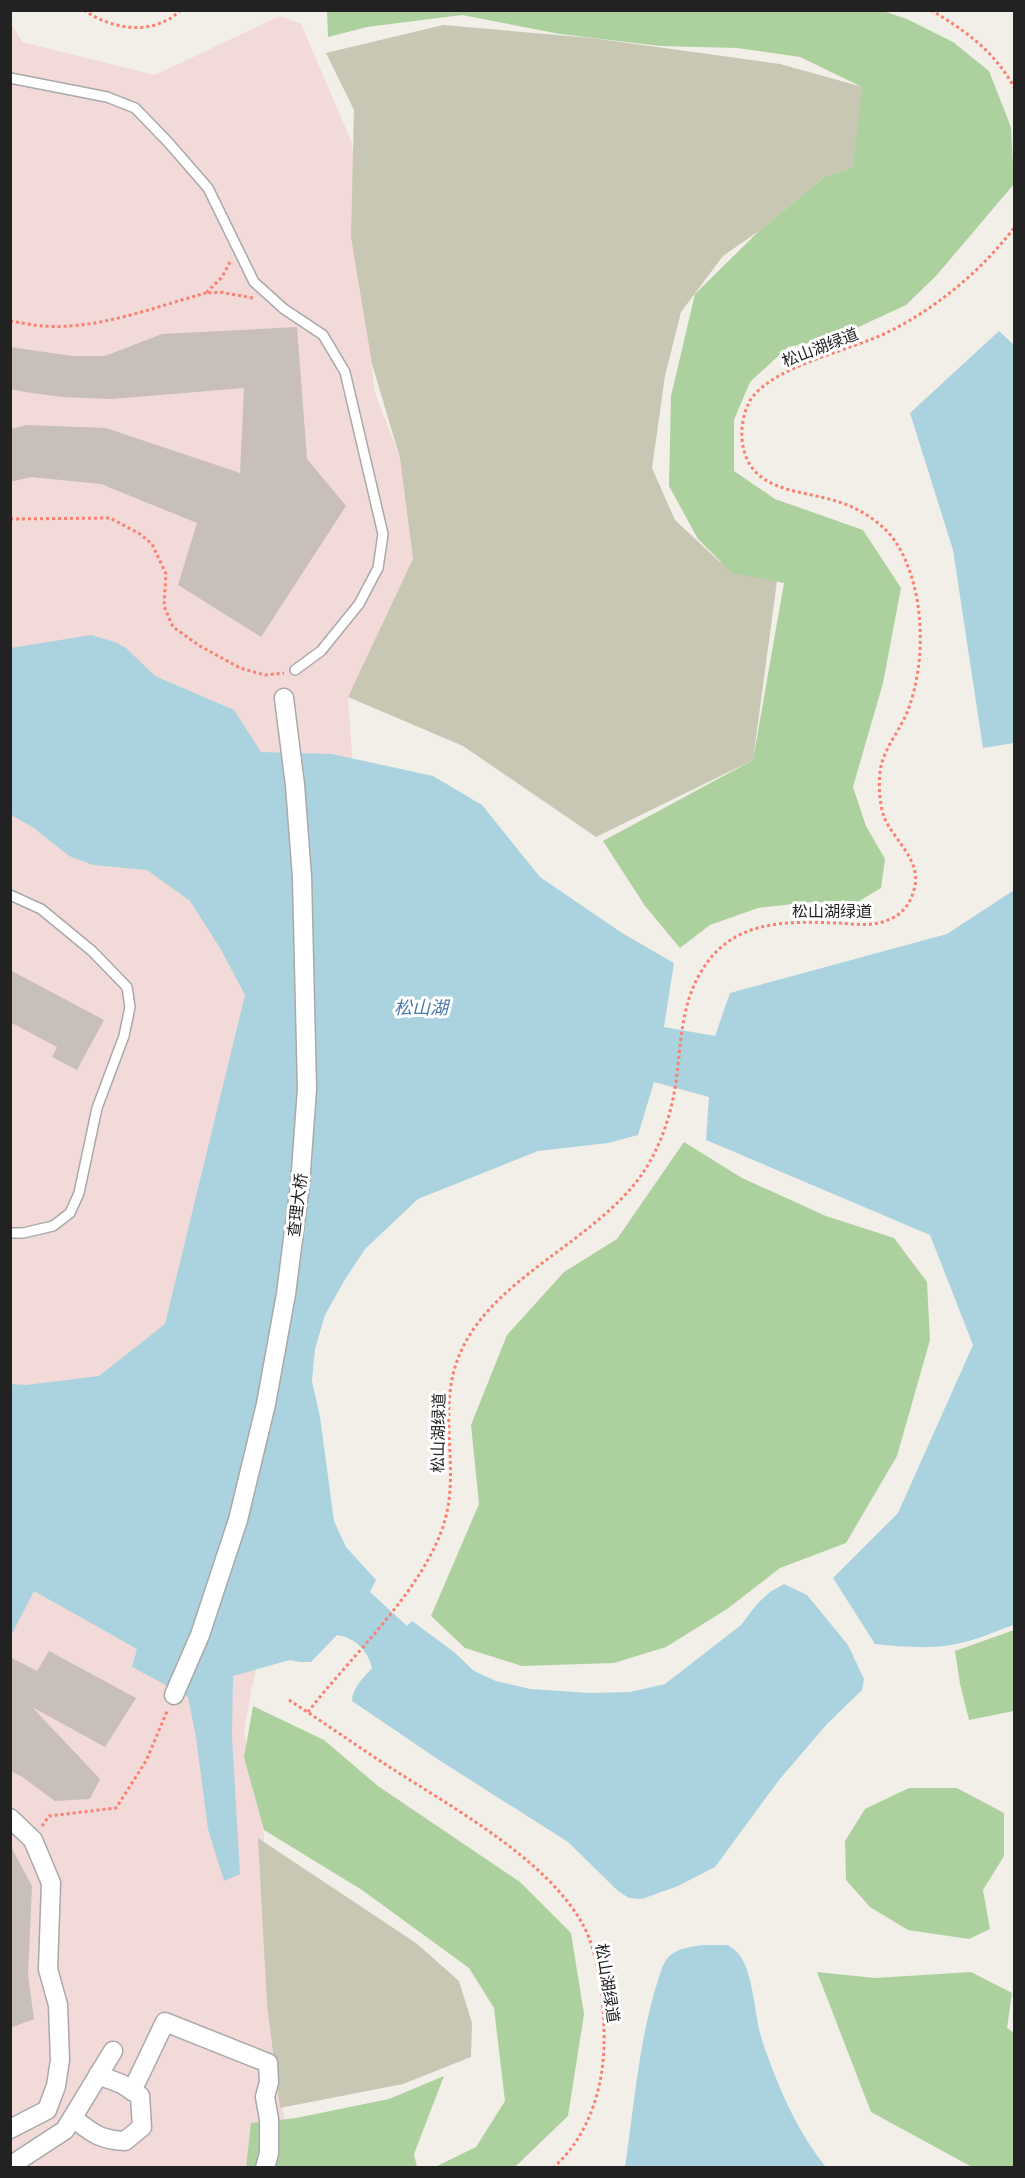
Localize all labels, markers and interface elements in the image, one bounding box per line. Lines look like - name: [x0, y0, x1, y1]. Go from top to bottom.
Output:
- street label: 松山湖绿道: [779, 324, 861, 371]
- street label: 松山湖绿道: [792, 902, 872, 921]
- water label: 松山湖: [394, 997, 451, 1019]
- street label: 查理大桥: [284, 1172, 311, 1238]
- street label: 松山湖绿道: [428, 1393, 449, 1473]
- street label: 松山湖绿道: [592, 1942, 623, 2024]

